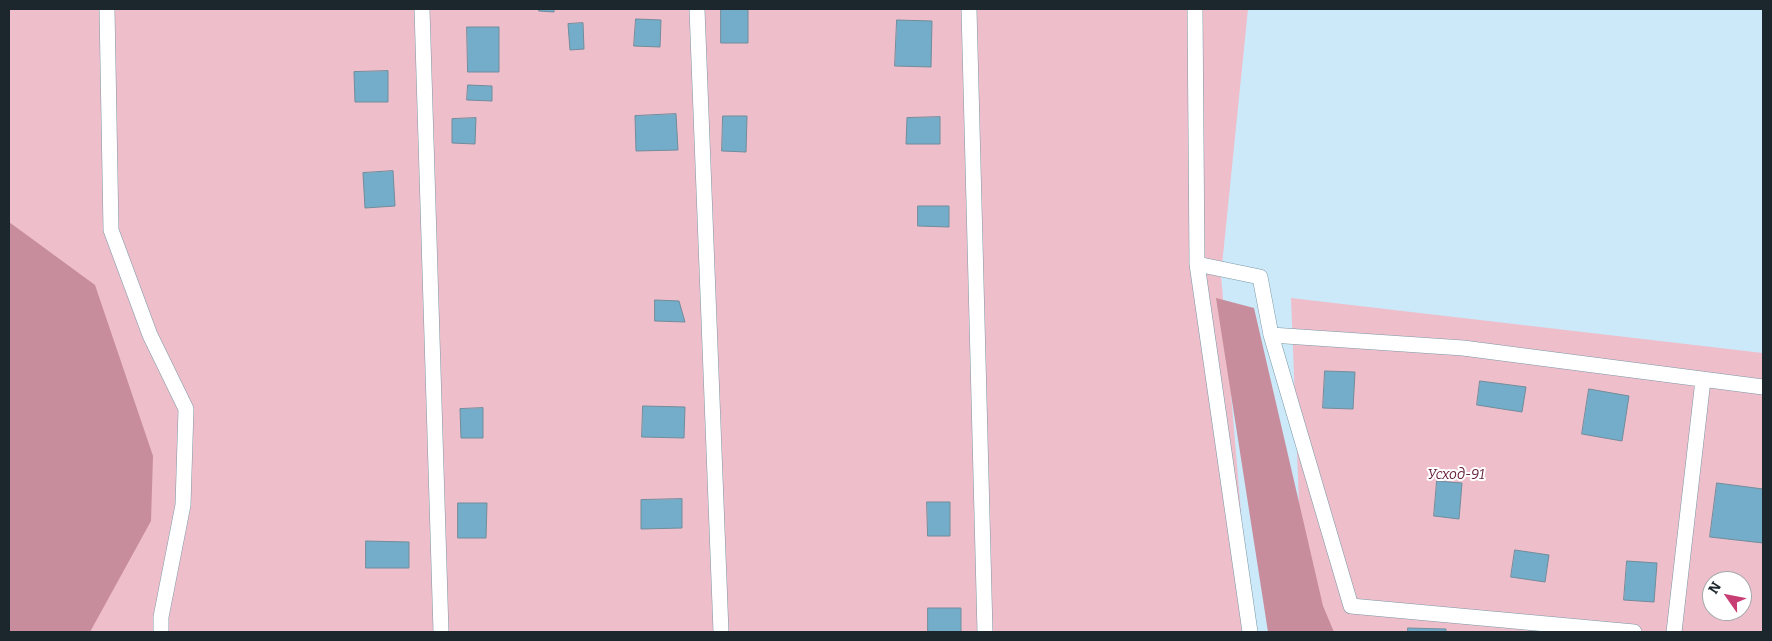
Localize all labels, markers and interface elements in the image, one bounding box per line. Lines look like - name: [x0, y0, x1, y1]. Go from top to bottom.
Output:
- park label: Усход-91: [1427, 467, 1485, 483]
- north arrow: [1702, 571, 1752, 621]
- text: N: [1705, 579, 1725, 597]

